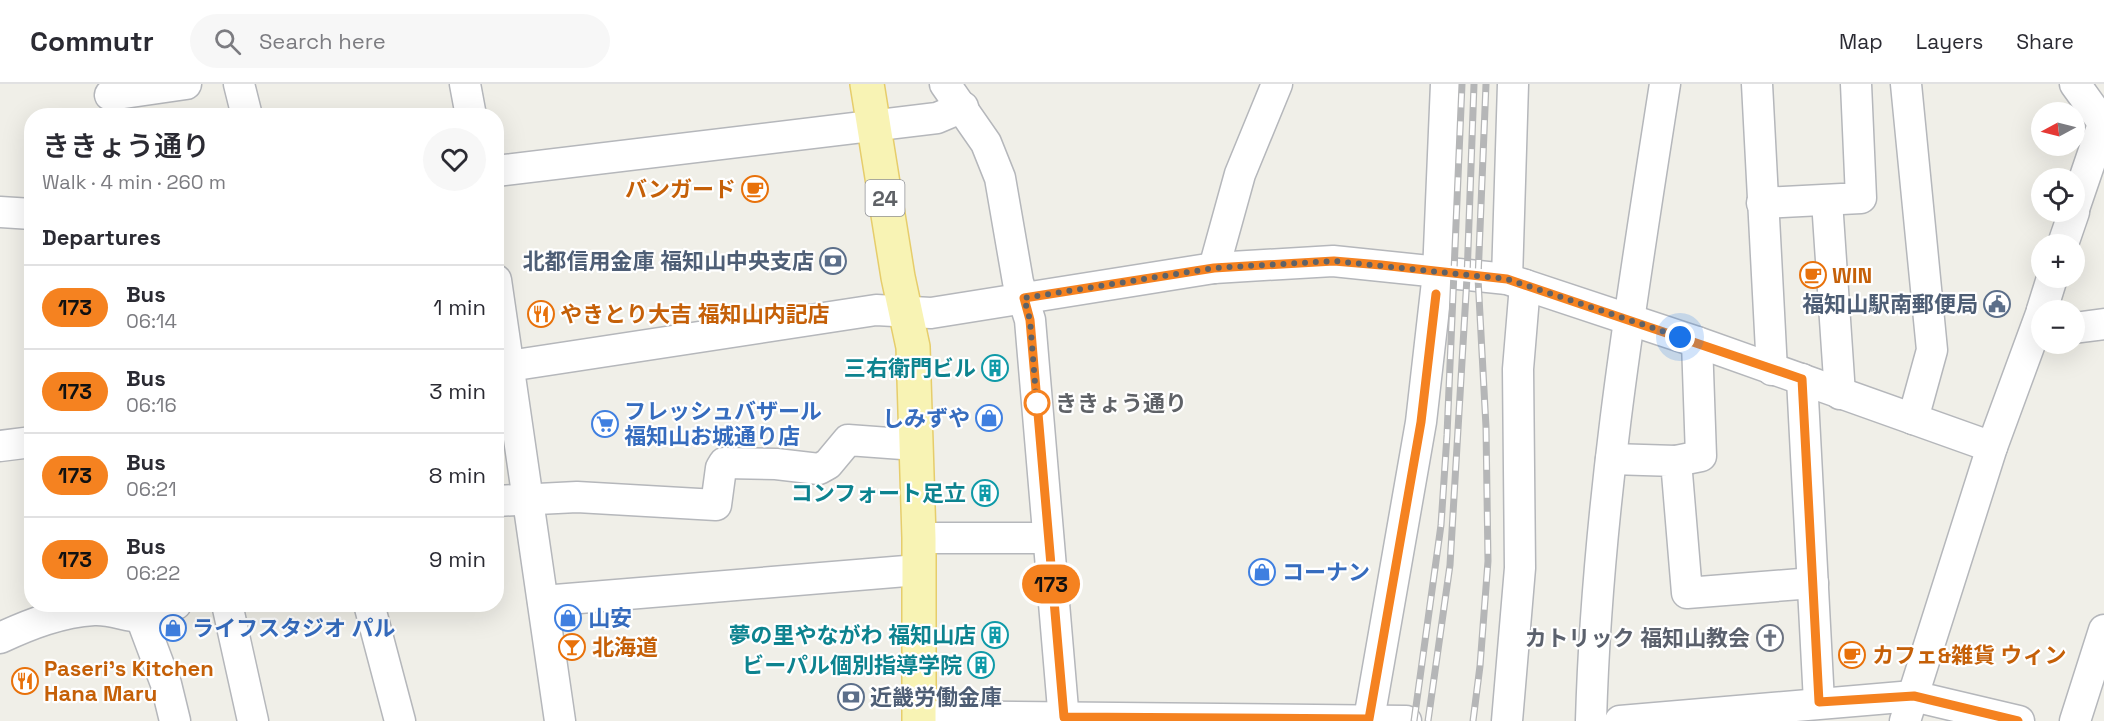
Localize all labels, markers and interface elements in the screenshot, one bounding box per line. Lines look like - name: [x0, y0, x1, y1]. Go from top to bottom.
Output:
- search box: [190, 14, 610, 68]
- text: Commutr: [30, 23, 154, 59]
- icon: search: [211, 25, 244, 58]
- text: Search here: [259, 27, 386, 55]
- text: Map: [1839, 28, 1883, 55]
- text: Layers: [1916, 28, 1983, 55]
- text: Share: [2016, 28, 2074, 55]
- north arrow: [2031, 102, 2085, 156]
- map controls: [2031, 102, 2085, 354]
- text: ききょう通り: [42, 128, 210, 164]
- button: heart: [423, 128, 486, 191]
- button: locate: [2031, 168, 2085, 222]
- text: Walk · 4 min · 260 m: [42, 169, 226, 195]
- cafe icon: バンガード: [740, 174, 770, 204]
- place label: バンガード: [625, 175, 736, 203]
- road number: 24: [866, 180, 904, 216]
- text: Departures: [42, 223, 161, 251]
- button: +: [2031, 234, 2085, 288]
- bank icon: 北都信用金庫 福知山中央支店: [818, 246, 848, 276]
- place label: 北都信用金庫 福知山中央支店: [522, 247, 814, 275]
- cafe icon: WIN: [1798, 260, 1828, 290]
- place label: WIN: [1832, 261, 1872, 289]
- text: Bus: [126, 280, 166, 308]
- public building icon: 福知山駅南郵便局: [1982, 289, 2012, 319]
- place label: 福知山駅南郵便局: [1802, 290, 1978, 318]
- text: 1 min: [433, 293, 486, 321]
- text: 173: [58, 294, 92, 321]
- restaurant icon: やきとり大吉 福知山内記店: [526, 299, 556, 329]
- place label: やきとり大吉 福知山内記店: [560, 300, 830, 328]
- button: −: [2031, 300, 2085, 354]
- text: 06:14: [126, 308, 177, 334]
- your location: [1665, 322, 1695, 352]
- building icon: 三右衛門ビル: [980, 353, 1010, 383]
- place label: 三右衛門ビル: [844, 354, 976, 382]
- text: Bus: [126, 364, 166, 392]
- text: 3 min: [429, 377, 486, 405]
- text: 173: [58, 378, 92, 405]
- place label: ききょう通り: [1055, 389, 1187, 417]
- marker: ききょう通り: [1024, 390, 1050, 416]
- text: 06:16: [126, 392, 177, 418]
- place label: フレッシュバザール 福知山お城通り店: [624, 397, 822, 450]
- shop icon: しみずや: [974, 403, 1004, 433]
- place label: しみずや: [882, 404, 970, 432]
- supermarket icon: フレッシュバザール 福知山お城通り店: [590, 409, 620, 439]
- text: Bus: [126, 448, 166, 476]
- text: 8 min: [429, 461, 486, 489]
- text: 173: [58, 462, 92, 489]
- text: 06:21: [126, 476, 177, 502]
- building icon: コンフォート足立: [970, 478, 1000, 508]
- place label: コンフォート足立: [791, 479, 966, 507]
- text: Bus: [126, 532, 166, 560]
- text: 9 min: [429, 545, 486, 573]
- text: 173: [58, 546, 92, 573]
- shop icon: コーナン: [1247, 557, 1277, 587]
- place label: コーナン: [1282, 558, 1370, 586]
- text: 06:22: [126, 560, 180, 586]
- line badge: 173: [1016, 564, 1086, 604]
- text: 173: [1034, 571, 1068, 598]
- shop icon: 山安: [553, 603, 583, 633]
- place label: 山安: [588, 604, 632, 632]
- shop icon: ライフスタジオ パル: [158, 613, 188, 643]
- place label: ライフスタジオ パル: [192, 614, 396, 642]
- building icon: 夢の里やながわ 福知山店: [980, 620, 1010, 650]
- place label: 夢の里やながわ 福知山店: [728, 621, 976, 649]
- church icon: カトリック 福知山教会: [1755, 623, 1785, 653]
- place label: カトリック 福知山教会: [1524, 624, 1750, 652]
- bar icon: 北海道: [557, 632, 587, 662]
- place label: 北海道: [592, 633, 658, 661]
- cafe icon: カフェ&雑貨 ウィン: [1837, 640, 1867, 670]
- place label: カフェ&雑貨 ウィン: [1872, 641, 2067, 669]
- building icon: ビーパル個別指導学院: [966, 650, 996, 680]
- place label: ビーパル個別指導学院: [742, 651, 962, 679]
- place label: Paseri's Kitchen Hana Maru: [44, 654, 214, 707]
- restaurant icon: Paseri's Kitchen Hana Maru: [10, 666, 40, 696]
- bank icon: 近畿労働金庫: [836, 682, 866, 712]
- place label: 近畿労働金庫: [870, 683, 1002, 711]

